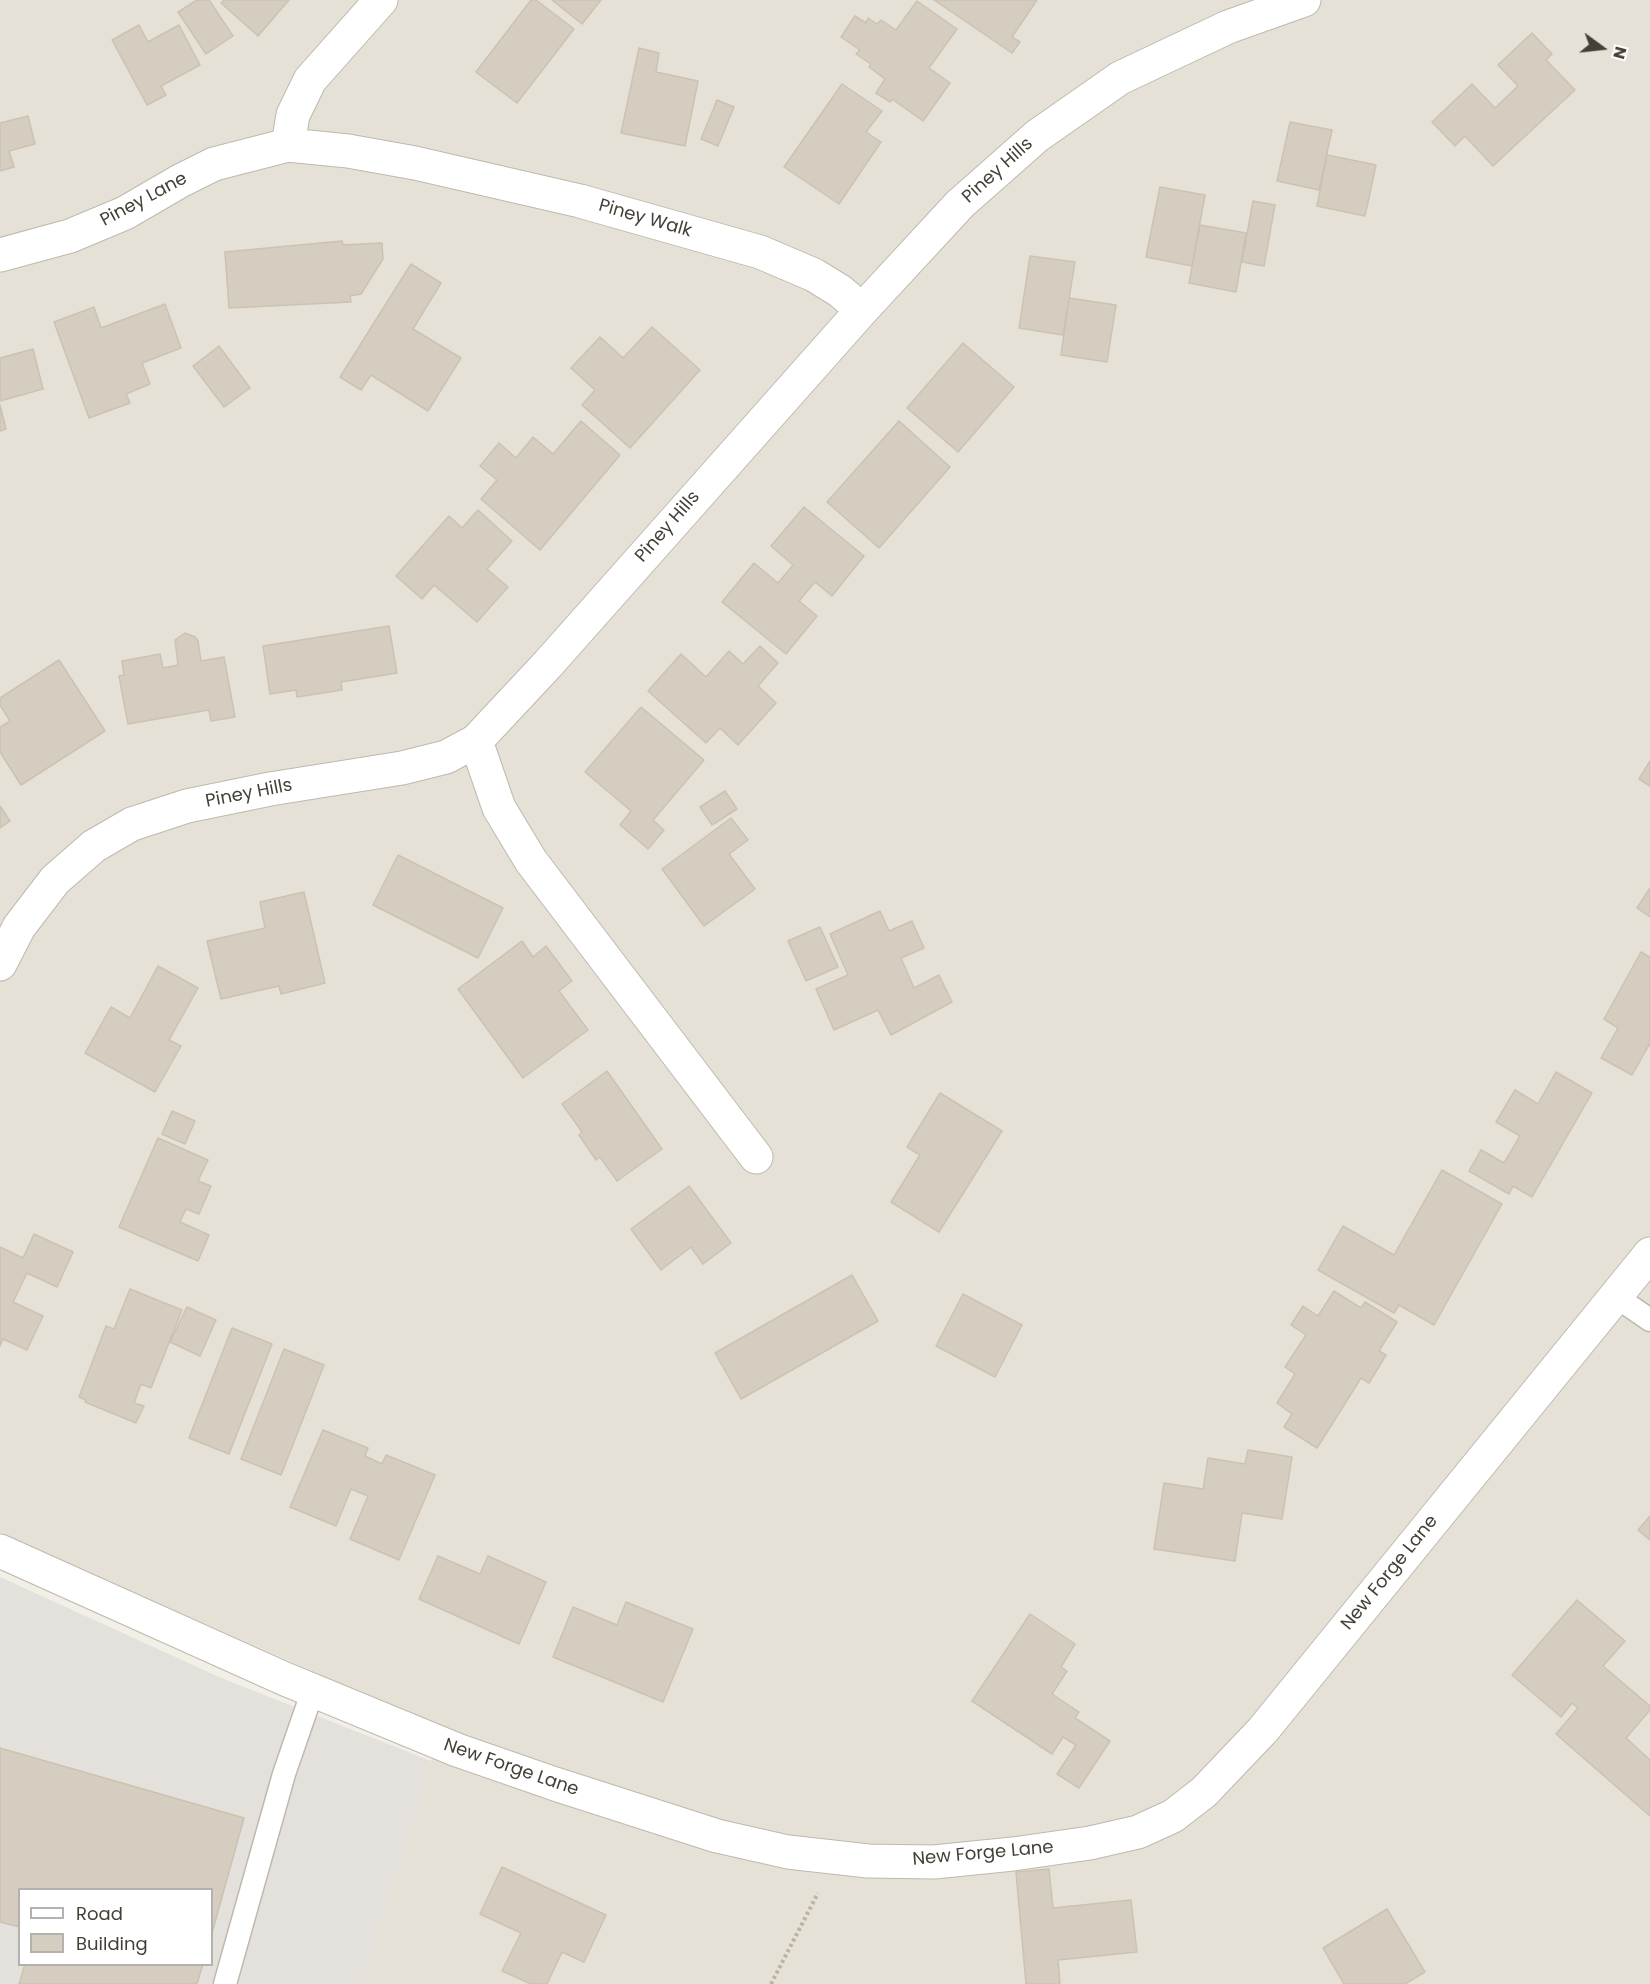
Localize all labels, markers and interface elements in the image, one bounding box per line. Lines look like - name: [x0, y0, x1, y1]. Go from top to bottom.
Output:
- north arrow: [1572, 18, 1632, 78]
- text: N: [1607, 44, 1633, 62]
- street label: Piney Hills: [958, 134, 1038, 208]
- street label: Piney Lane: [97, 168, 191, 232]
- street label: Piney Walk: [596, 195, 694, 243]
- street label: Piney Hills: [631, 487, 705, 567]
- street label: Piney Hills: [204, 775, 294, 813]
- street label: New Forge Lane: [1337, 1511, 1443, 1635]
- street label: New Forge Lane: [441, 1735, 581, 1801]
- street label: New Forge Lane: [912, 1837, 1054, 1871]
- legend: [18, 1888, 213, 1966]
- text: Road: [76, 1901, 123, 1926]
- text: Building: [76, 1931, 148, 1956]

